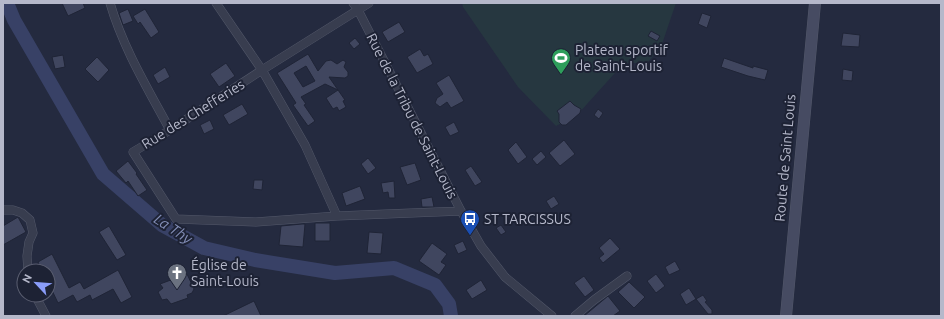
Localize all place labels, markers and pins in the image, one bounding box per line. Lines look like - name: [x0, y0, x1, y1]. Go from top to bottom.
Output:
- place label: Plateau sportif de Saint-Louis: [575, 42, 669, 74]
- sports icon: Plateau sportif de Saint-Louis: [550, 47, 572, 75]
- bus stop icon: ST TARCISSUS: [459, 208, 481, 236]
- place label: ST TARCISSUS: [484, 211, 571, 227]
- place label: Église de Saint-Louis: [191, 256, 259, 289]
- church icon: Église de Saint-Louis: [166, 262, 188, 290]

